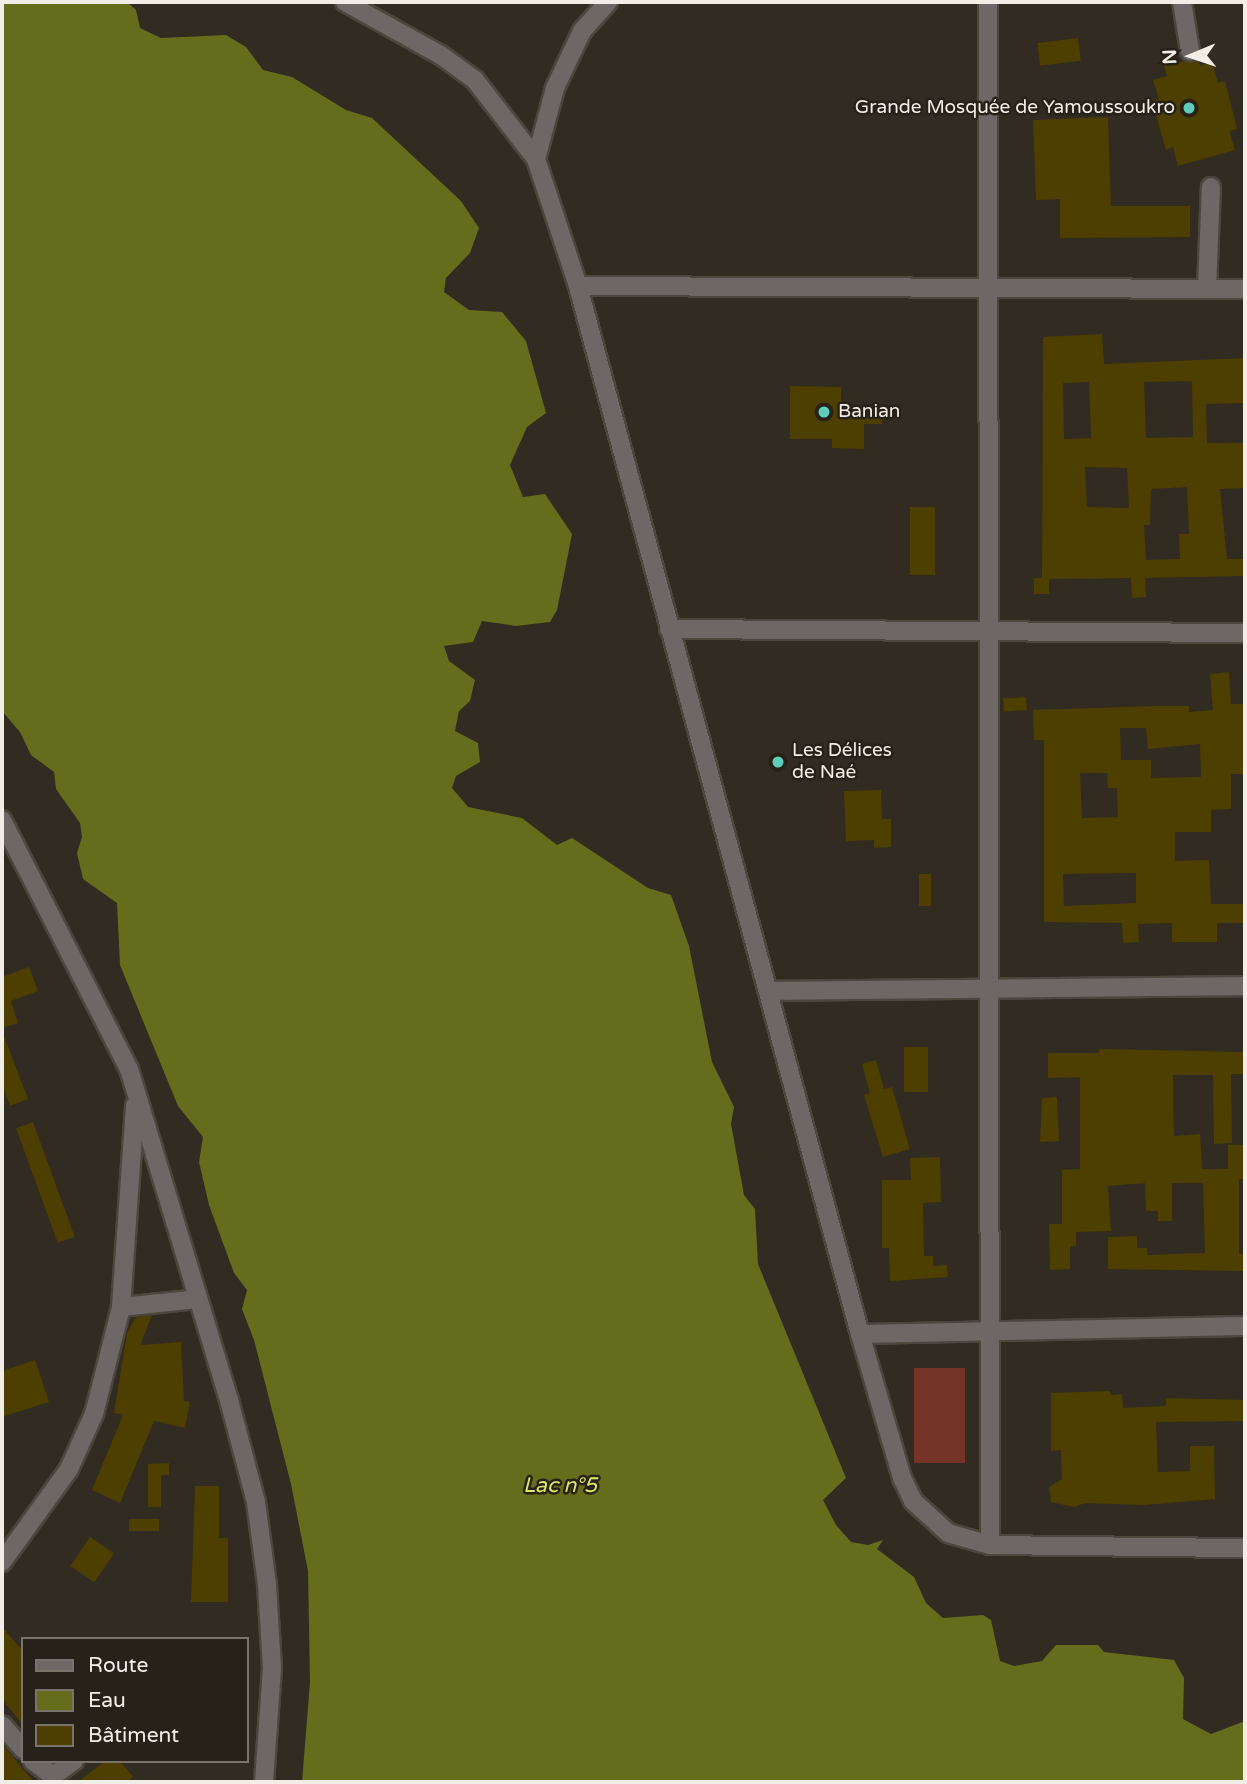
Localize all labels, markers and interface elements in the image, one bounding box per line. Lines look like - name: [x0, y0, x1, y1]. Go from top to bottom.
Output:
- north arrow: [1156, 21, 1226, 91]
- text: N: [1159, 49, 1181, 65]
- place label: Grande Mosquée de Yamoussoukro: [855, 97, 1175, 119]
- marker: Grande Mosquée de Yamoussoukro: [1181, 100, 1197, 116]
- place label: Banian: [838, 401, 900, 423]
- marker: Banian: [816, 404, 832, 420]
- place label: Les Délices de Naé: [792, 740, 892, 784]
- marker: Les Délices de Naé: [770, 754, 786, 770]
- water label: Lac n°5: [523, 1473, 597, 1499]
- legend: [21, 1637, 248, 1763]
- text: Route: [88, 1653, 148, 1678]
- text: Eau: [88, 1688, 126, 1713]
- text: Bâtiment: [88, 1723, 179, 1748]

